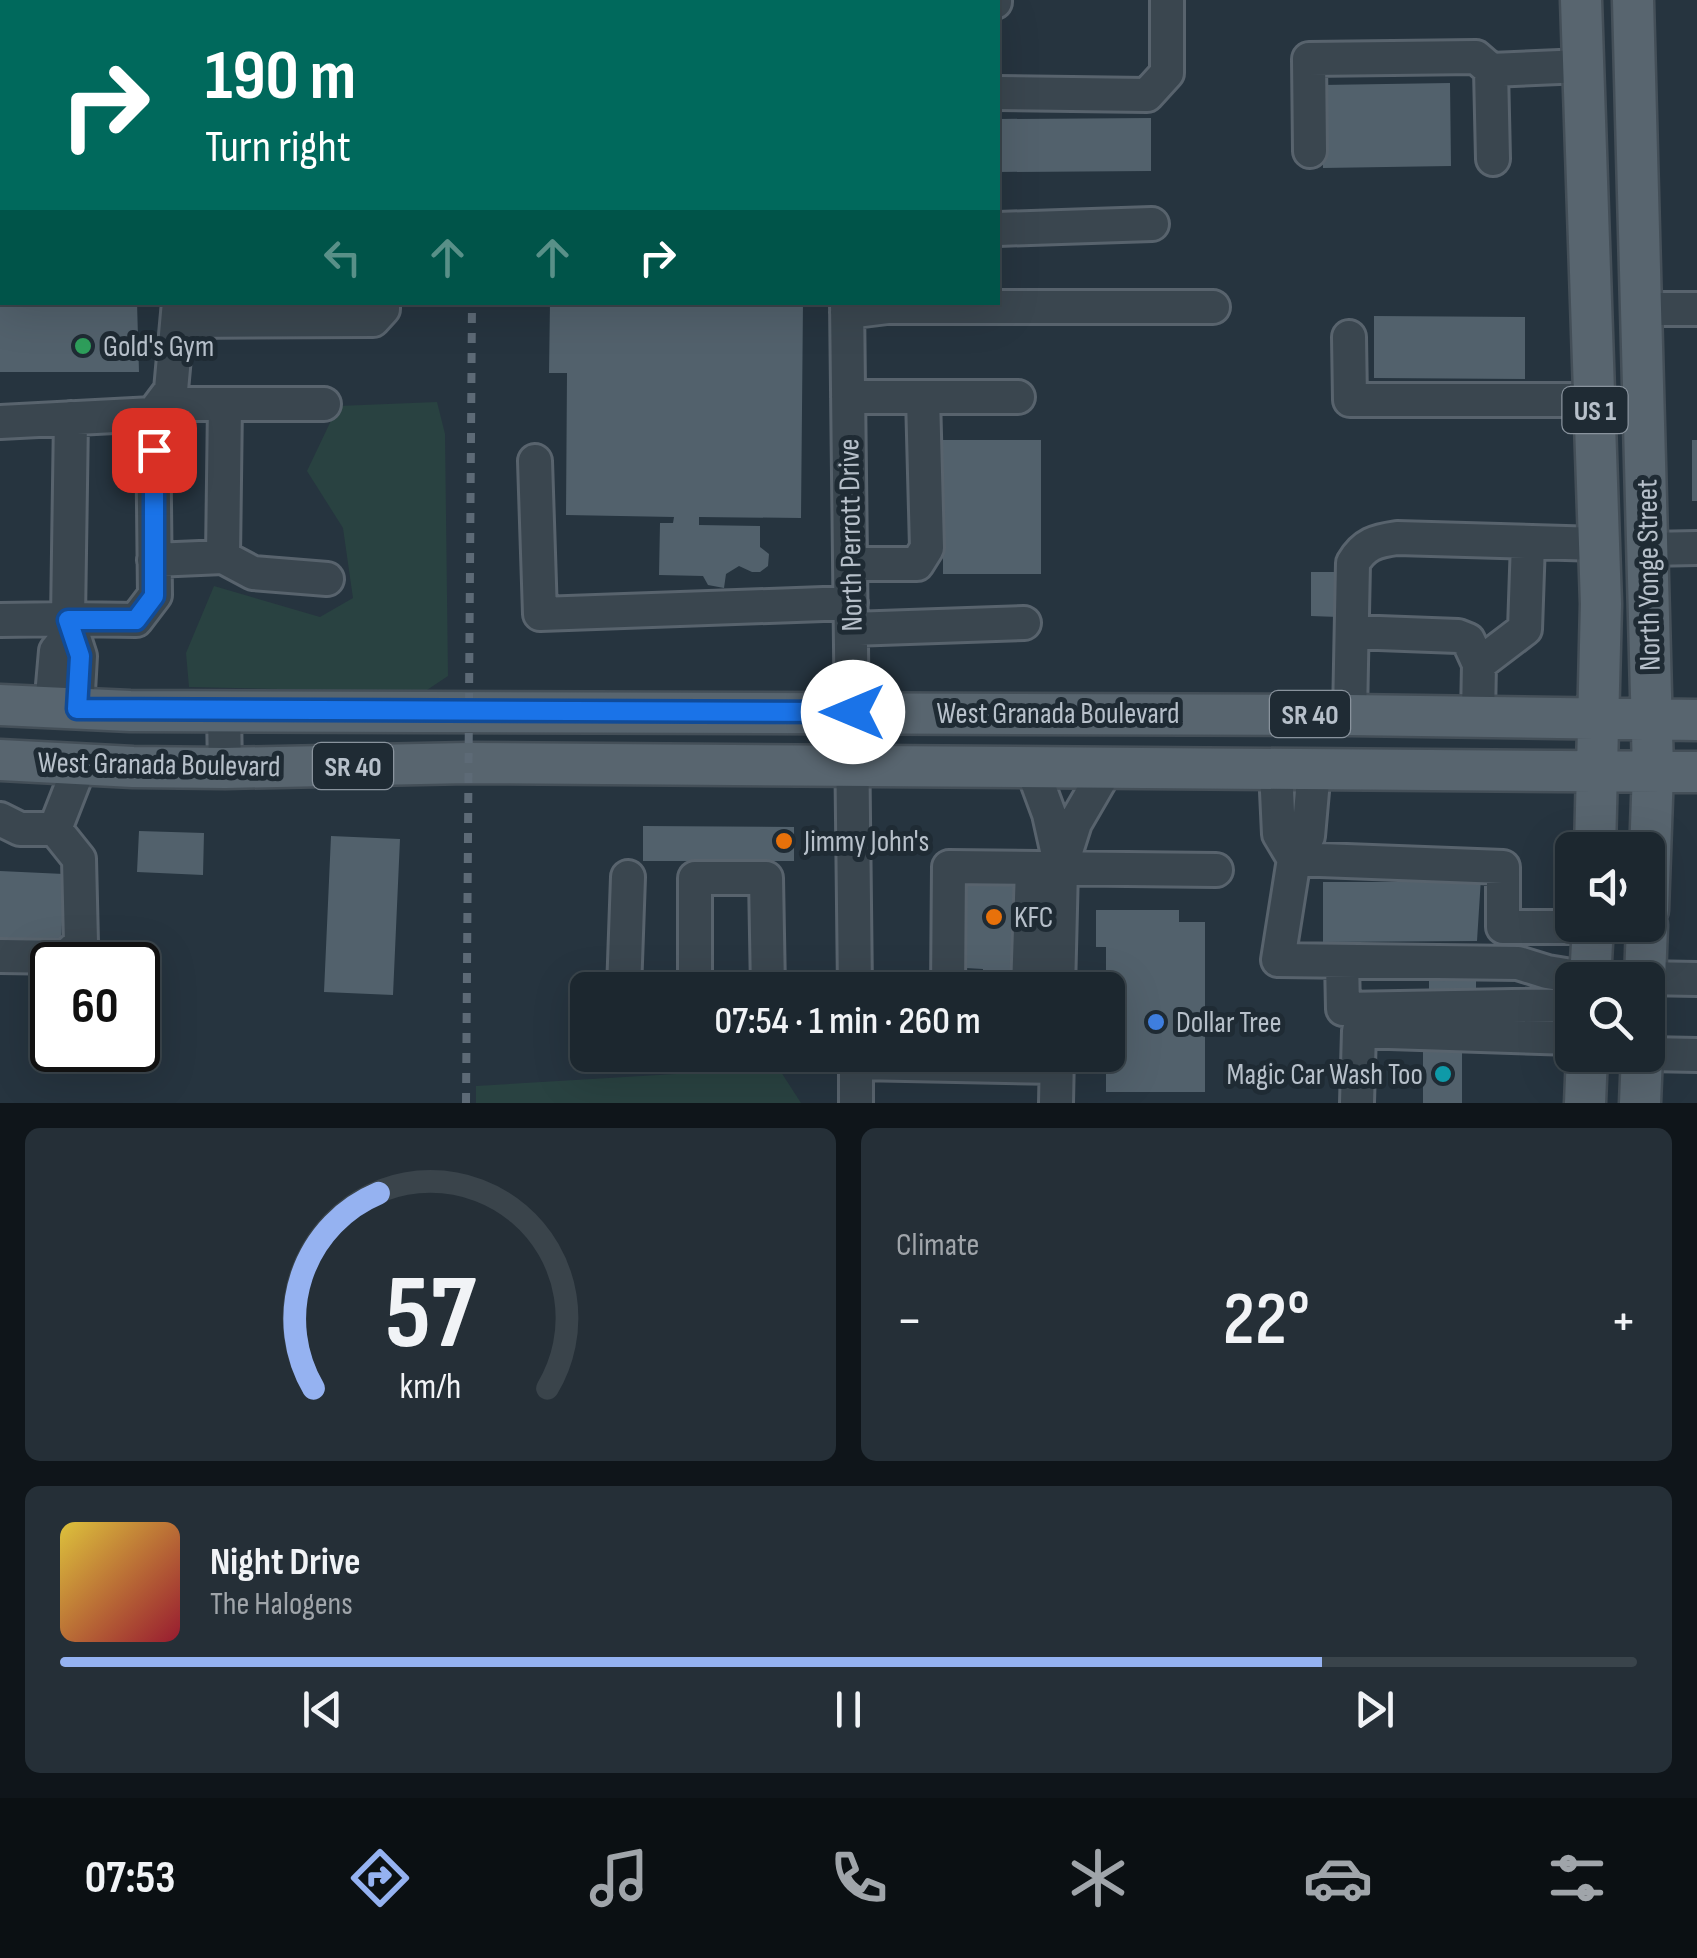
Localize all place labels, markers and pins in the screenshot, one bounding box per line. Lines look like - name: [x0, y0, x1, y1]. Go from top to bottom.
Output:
- place label: Gold's Gym: [103, 329, 214, 365]
- marker: Gold's Gym: [72, 335, 94, 357]
- pin: [112, 408, 197, 493]
- place label: Jimmy John's: [803, 824, 929, 860]
- marker: Jimmy John's: [773, 830, 795, 852]
- place label: KFC: [1014, 900, 1053, 936]
- marker: KFC: [983, 906, 1005, 928]
- place label: Dollar Tree: [1176, 1005, 1282, 1041]
- marker: Dollar Tree: [1145, 1011, 1167, 1033]
- place label: Magic Car Wash Too: [1227, 1057, 1423, 1093]
- marker: Magic Car Wash Too: [1432, 1063, 1454, 1085]

